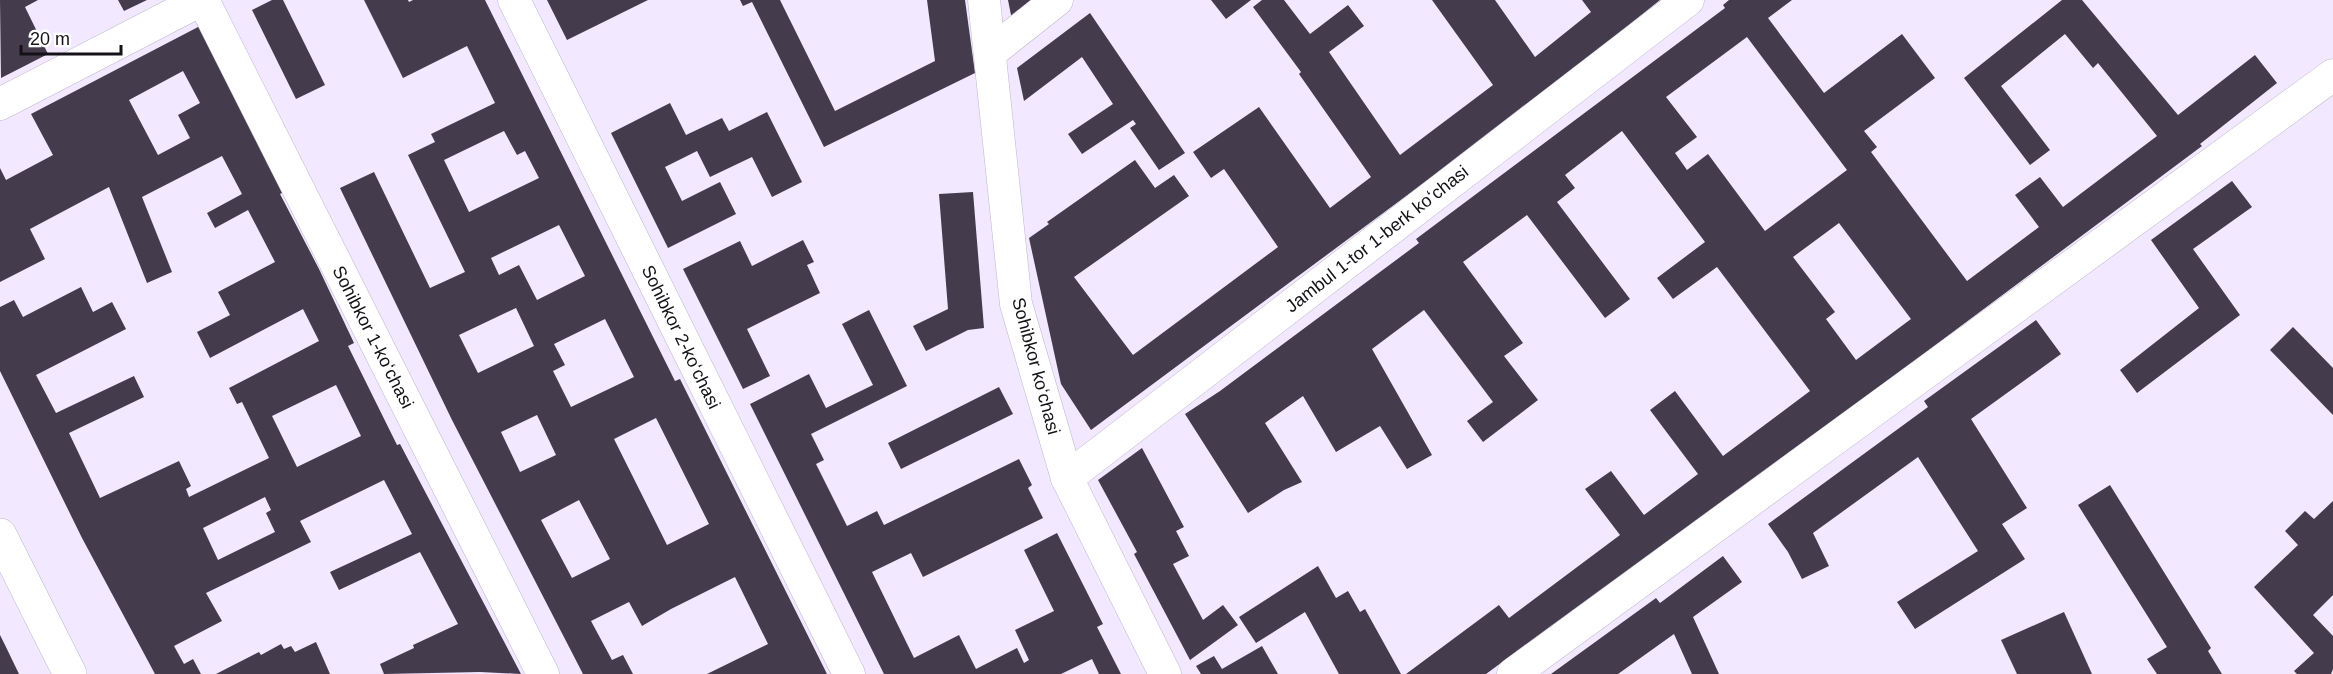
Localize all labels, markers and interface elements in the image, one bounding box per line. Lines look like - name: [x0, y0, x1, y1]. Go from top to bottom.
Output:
- scale bar: [21, 18, 122, 56]
- text: 20 m: [30, 29, 70, 49]
- street label: Jambul 1-tor 1-berk koʻchasi: [1282, 162, 1472, 316]
- street label: Sohibkor 1-koʻchasi: [328, 262, 418, 412]
- street label: Sohibkor 2-koʻchasi: [638, 262, 724, 412]
- street label: Sohibkor koʻchasi: [1008, 295, 1064, 437]

